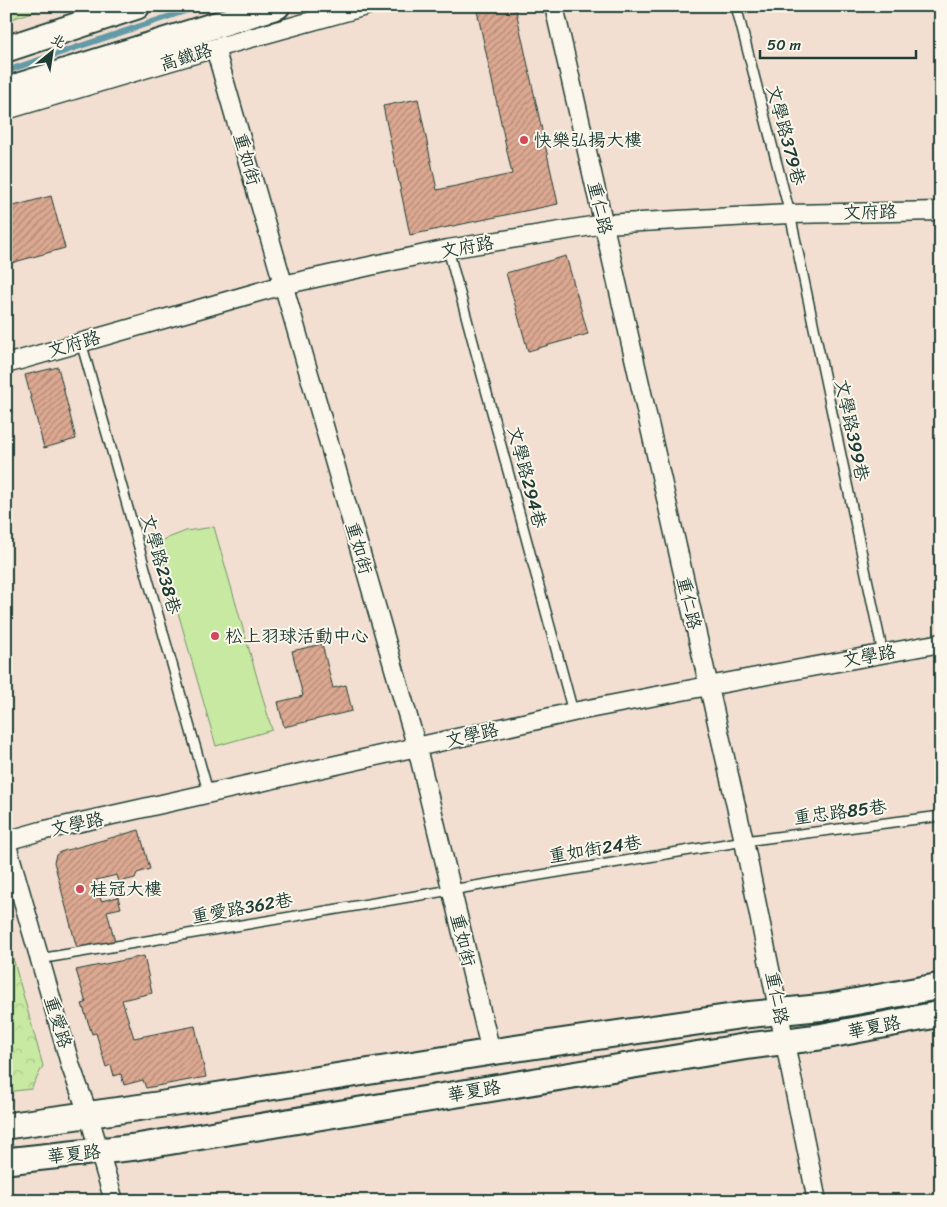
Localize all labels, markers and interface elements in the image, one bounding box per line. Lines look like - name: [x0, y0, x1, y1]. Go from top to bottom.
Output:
- text: 北: [46, 27, 71, 56]
- north arrow: [28, 28, 78, 78]
- scale bar: [760, 28, 916, 60]
- text: 50 m: [767, 32, 802, 58]
- street label: 高鐵路: [156, 34, 216, 80]
- street label: 文學路379巷: [757, 81, 815, 189]
- place label: 快樂弘揚大樓: [534, 124, 642, 156]
- street label: 重如街: [224, 129, 270, 189]
- marker: 快樂弘揚大樓: [518, 134, 530, 146]
- street label: 重仁路: [578, 178, 622, 238]
- street label: 文府路: [843, 196, 897, 228]
- street label: 文府路: [438, 227, 496, 267]
- street label: 文府路: [44, 321, 104, 367]
- street label: 文學路399巷: [826, 376, 878, 484]
- street label: 文學路294巷: [498, 422, 556, 532]
- street label: 文學路238巷: [131, 510, 191, 618]
- street label: 重如街: [336, 518, 382, 578]
- street label: 重仁路: [667, 573, 711, 633]
- place label: 松上羽球活動中心: [225, 620, 369, 652]
- marker: 松上羽球活動中心: [209, 630, 221, 642]
- street label: 文學路: [840, 636, 898, 676]
- street label: 文學路: [442, 713, 502, 757]
- street label: 重忠路85巷: [791, 790, 889, 834]
- street label: 文學路: [47, 803, 107, 845]
- street label: 重如街24巷: [546, 826, 644, 872]
- place label: 桂冠大樓: [90, 873, 162, 905]
- marker: 桂冠大樓: [74, 883, 86, 895]
- street label: 重愛路362巷: [189, 883, 295, 933]
- street label: 重如街: [441, 910, 485, 970]
- street label: 重仁路: [756, 968, 798, 1028]
- street label: 重愛路: [35, 992, 81, 1052]
- street label: 華夏路: [844, 1006, 904, 1048]
- street label: 華夏路: [445, 1071, 503, 1111]
- street label: 華夏路: [45, 1135, 103, 1173]

